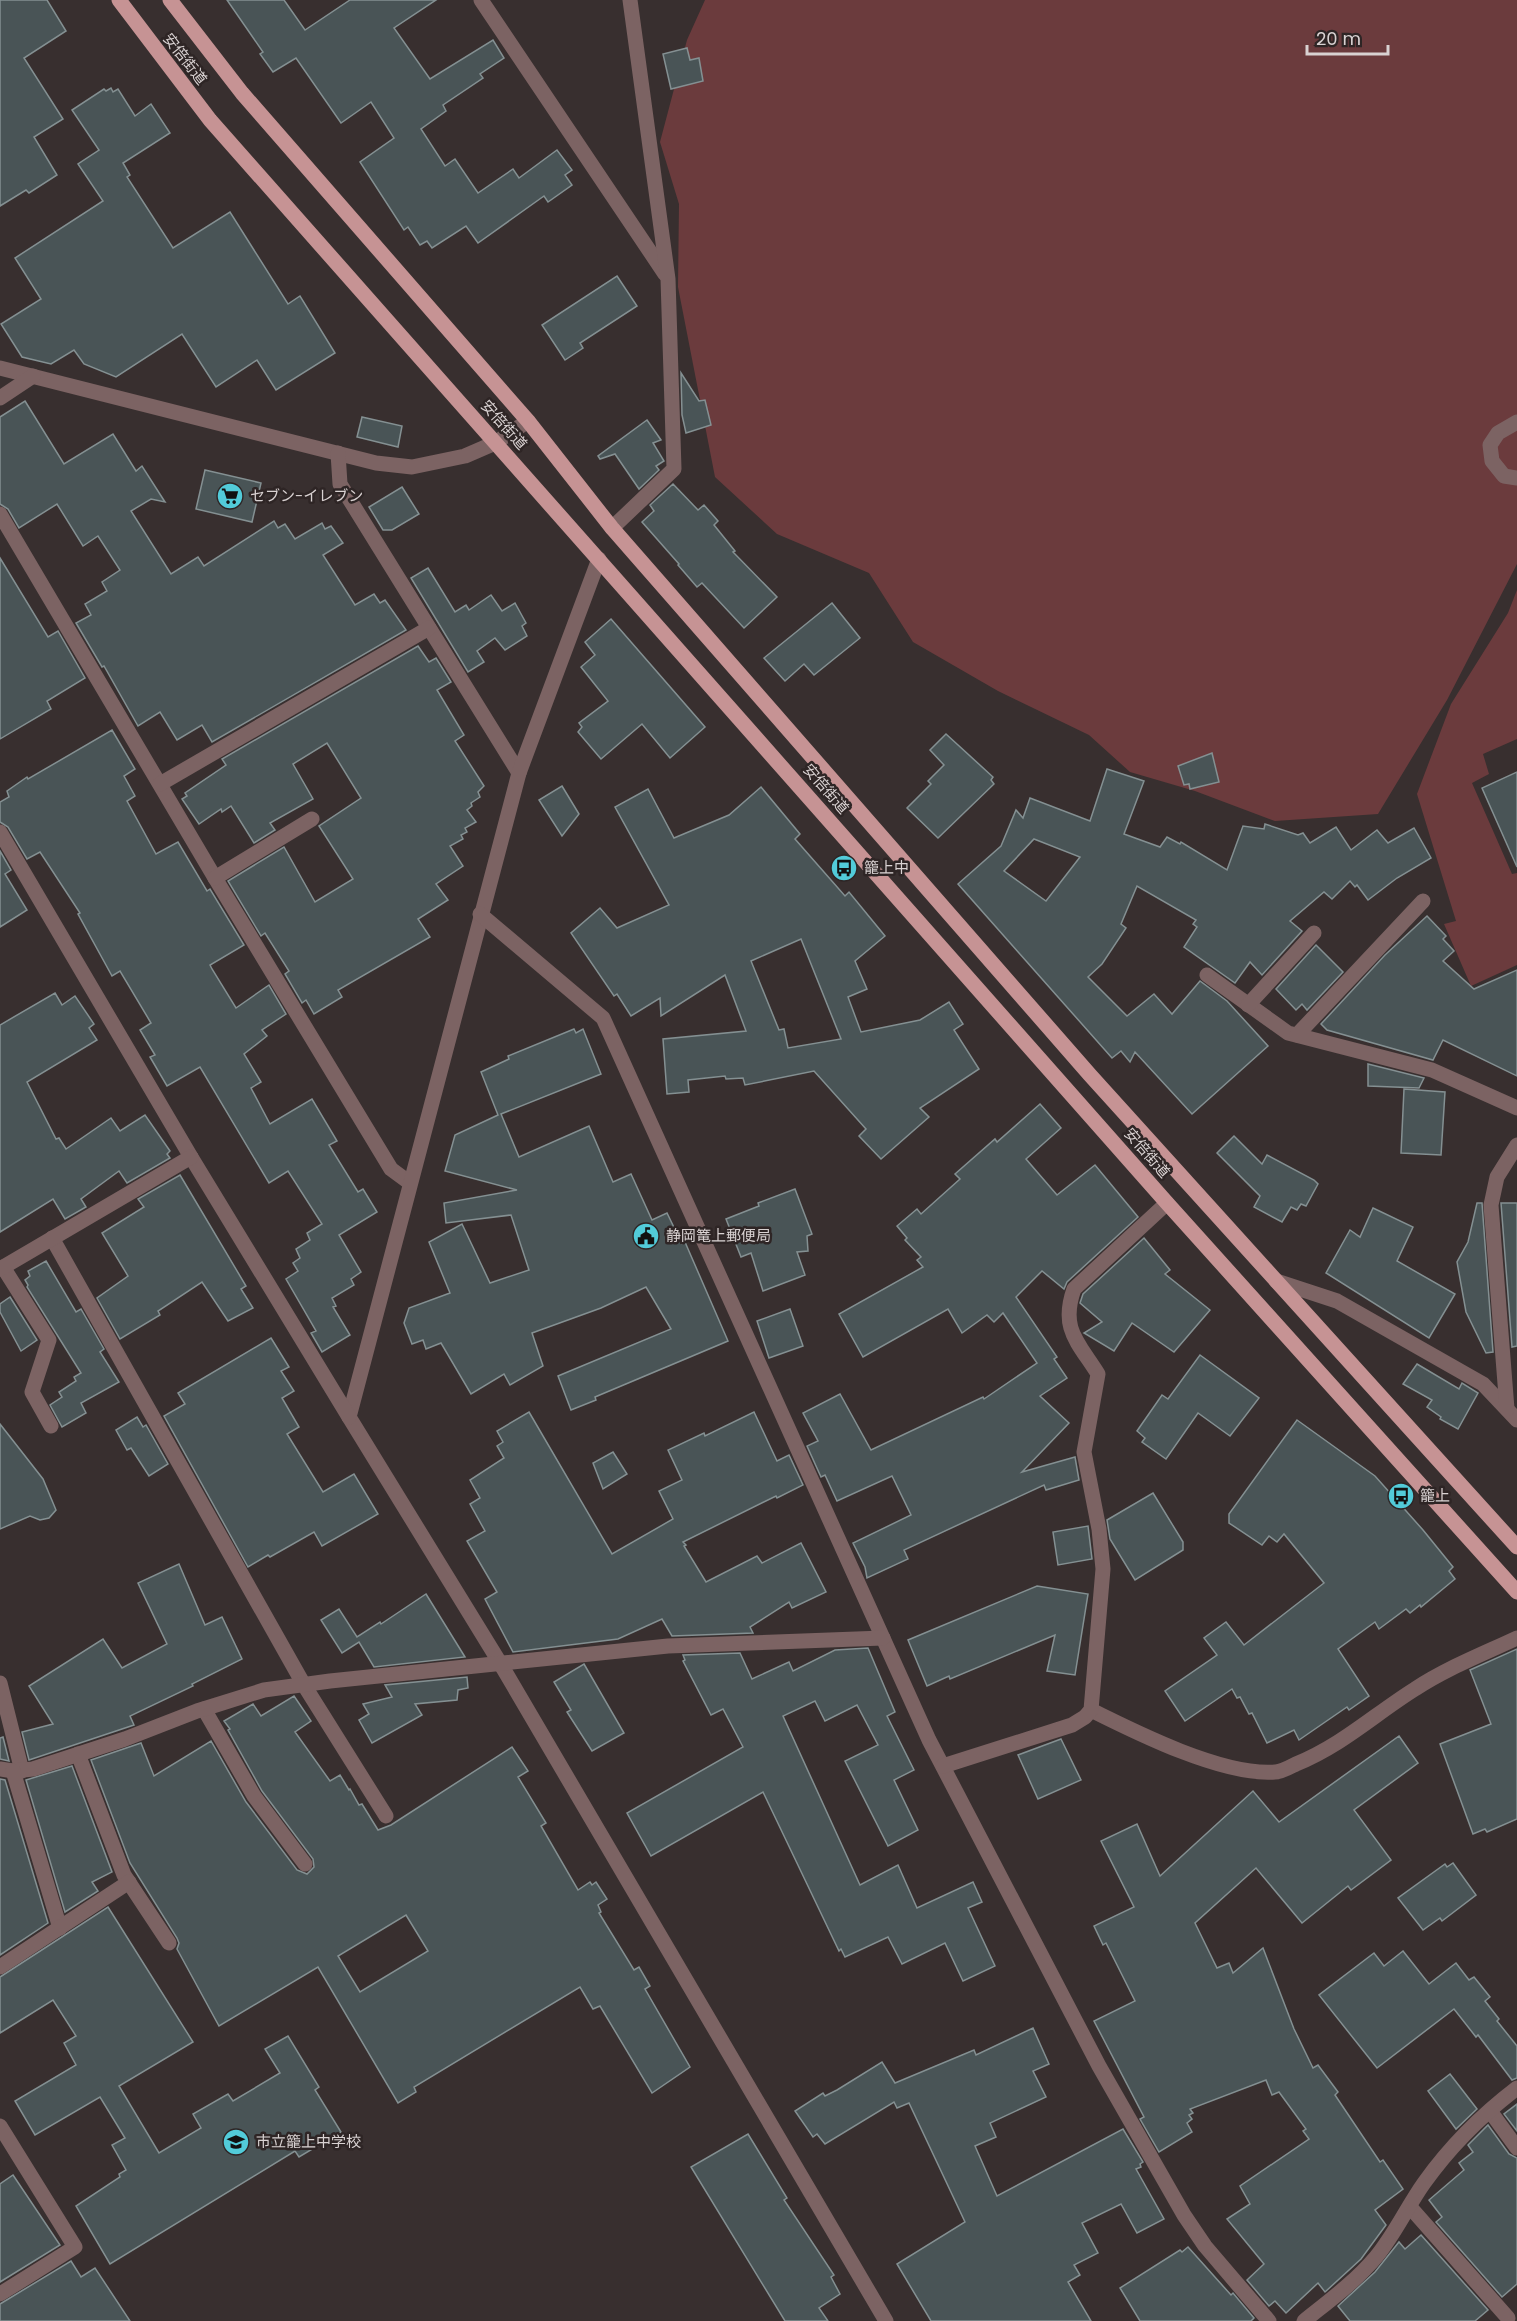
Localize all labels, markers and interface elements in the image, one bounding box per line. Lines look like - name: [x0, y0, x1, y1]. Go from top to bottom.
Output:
- scale bar: [1307, 18, 1388, 56]
- text: 20 m: [1316, 26, 1361, 51]
- street label: 安倍街道: [159, 29, 212, 89]
- street label: 安倍街道: [476, 395, 532, 454]
- supermarket icon: セブン-イレブン: [215, 481, 245, 511]
- place label: セブン-イレブン: [250, 485, 363, 506]
- street label: 安倍街道: [799, 759, 854, 818]
- bus stop icon: 籠上中: [829, 853, 859, 883]
- place label: 籠上中: [864, 857, 909, 878]
- street label: 安倍街道: [1120, 1123, 1175, 1182]
- public building icon: 静岡篭上郵便局: [631, 1221, 661, 1251]
- place label: 静岡篭上郵便局: [666, 1225, 771, 1246]
- bus stop icon: 籠上: [1386, 1481, 1416, 1511]
- place label: 籠上: [1420, 1485, 1450, 1506]
- school or university icon: 市立籠上中学校: [221, 2127, 251, 2157]
- place label: 市立籠上中学校: [256, 2131, 361, 2152]

